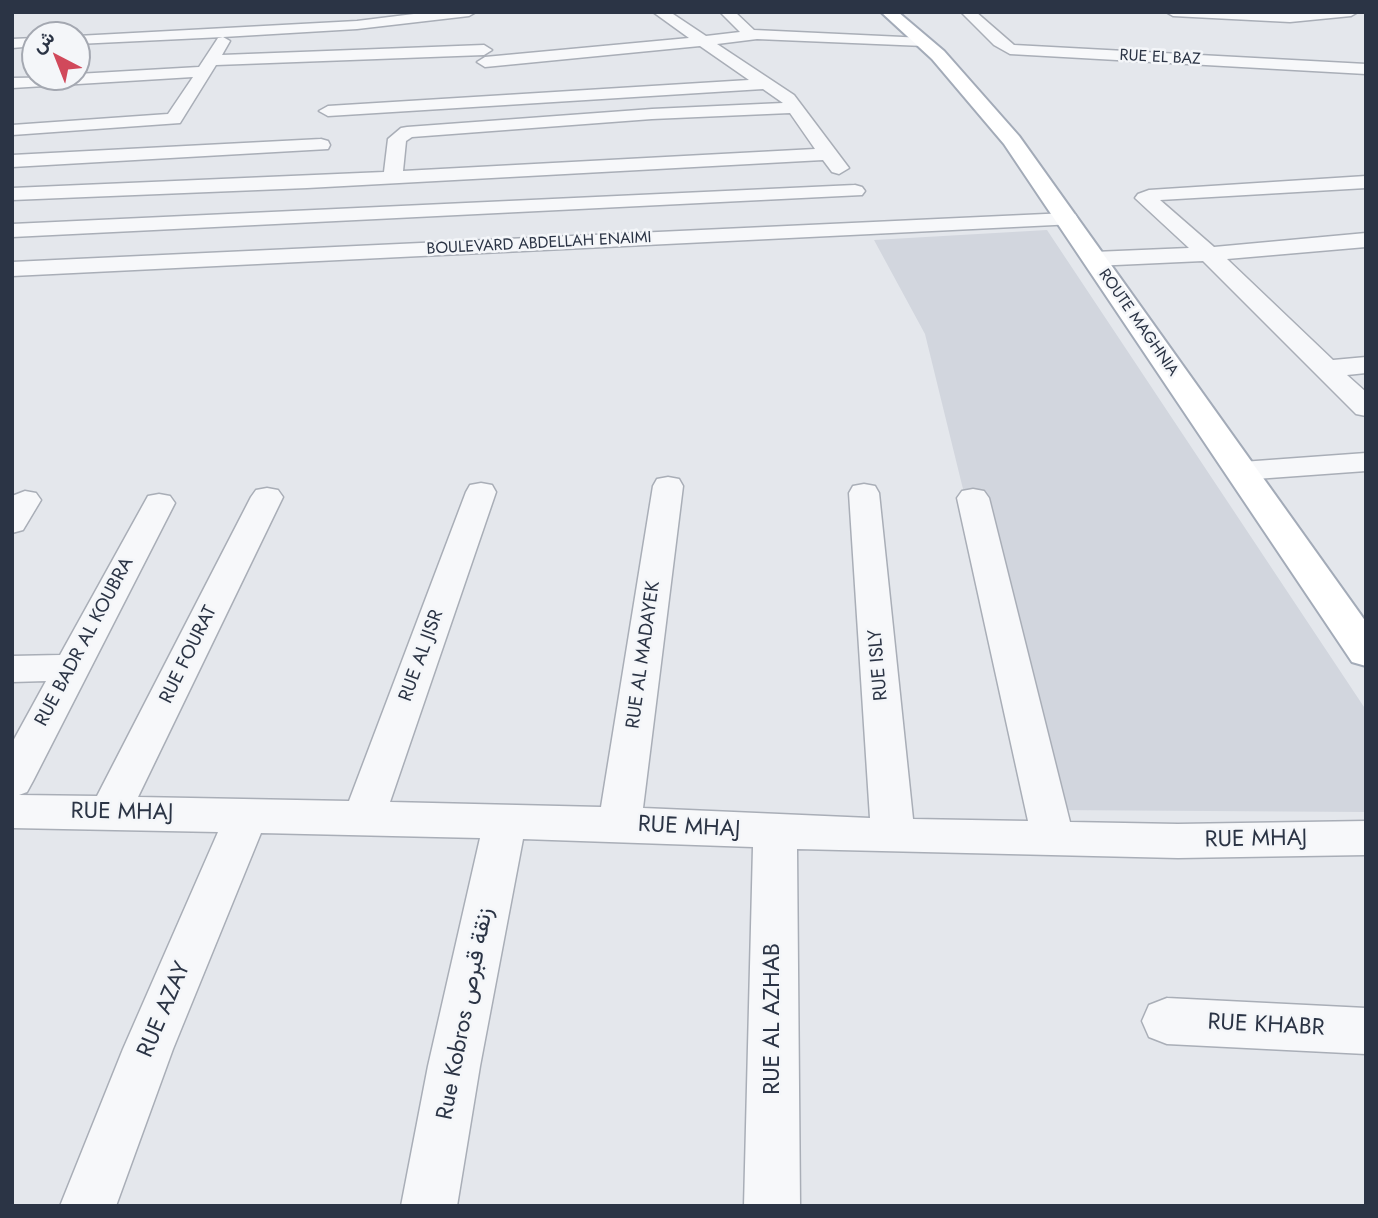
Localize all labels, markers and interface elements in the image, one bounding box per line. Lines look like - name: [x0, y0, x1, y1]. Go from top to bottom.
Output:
- north arrow: [21, 21, 91, 91]
- text: ش: [25, 24, 60, 59]
- street label: RUE EL BAZ: [1119, 46, 1201, 70]
- street label: BOULEVARD ABDELLAH ENAIMI: [426, 229, 652, 259]
- street label: ROUTE MAGHNIA: [1094, 266, 1182, 380]
- street label: RUE BADR AL KOUBRA: [31, 554, 139, 730]
- street label: RUE AL MADAYEK: [622, 580, 666, 730]
- street label: RUE FOURAT: [156, 602, 222, 708]
- street label: RUE AL JISR: [395, 607, 449, 705]
- street label: RUE ISLY: [865, 628, 893, 702]
- street label: RUE MHAJ: [70, 798, 174, 828]
- street label: RUE MHAJ: [637, 812, 741, 844]
- street label: RUE MHAJ: [1204, 825, 1308, 855]
- street label: Rue Kobros زنقة قبرص: [432, 906, 500, 1122]
- street label: RUE AL AZHAB: [759, 943, 787, 1095]
- street label: RUE AZAY: [133, 958, 197, 1062]
- street label: RUE KHABR: [1207, 1009, 1325, 1043]

